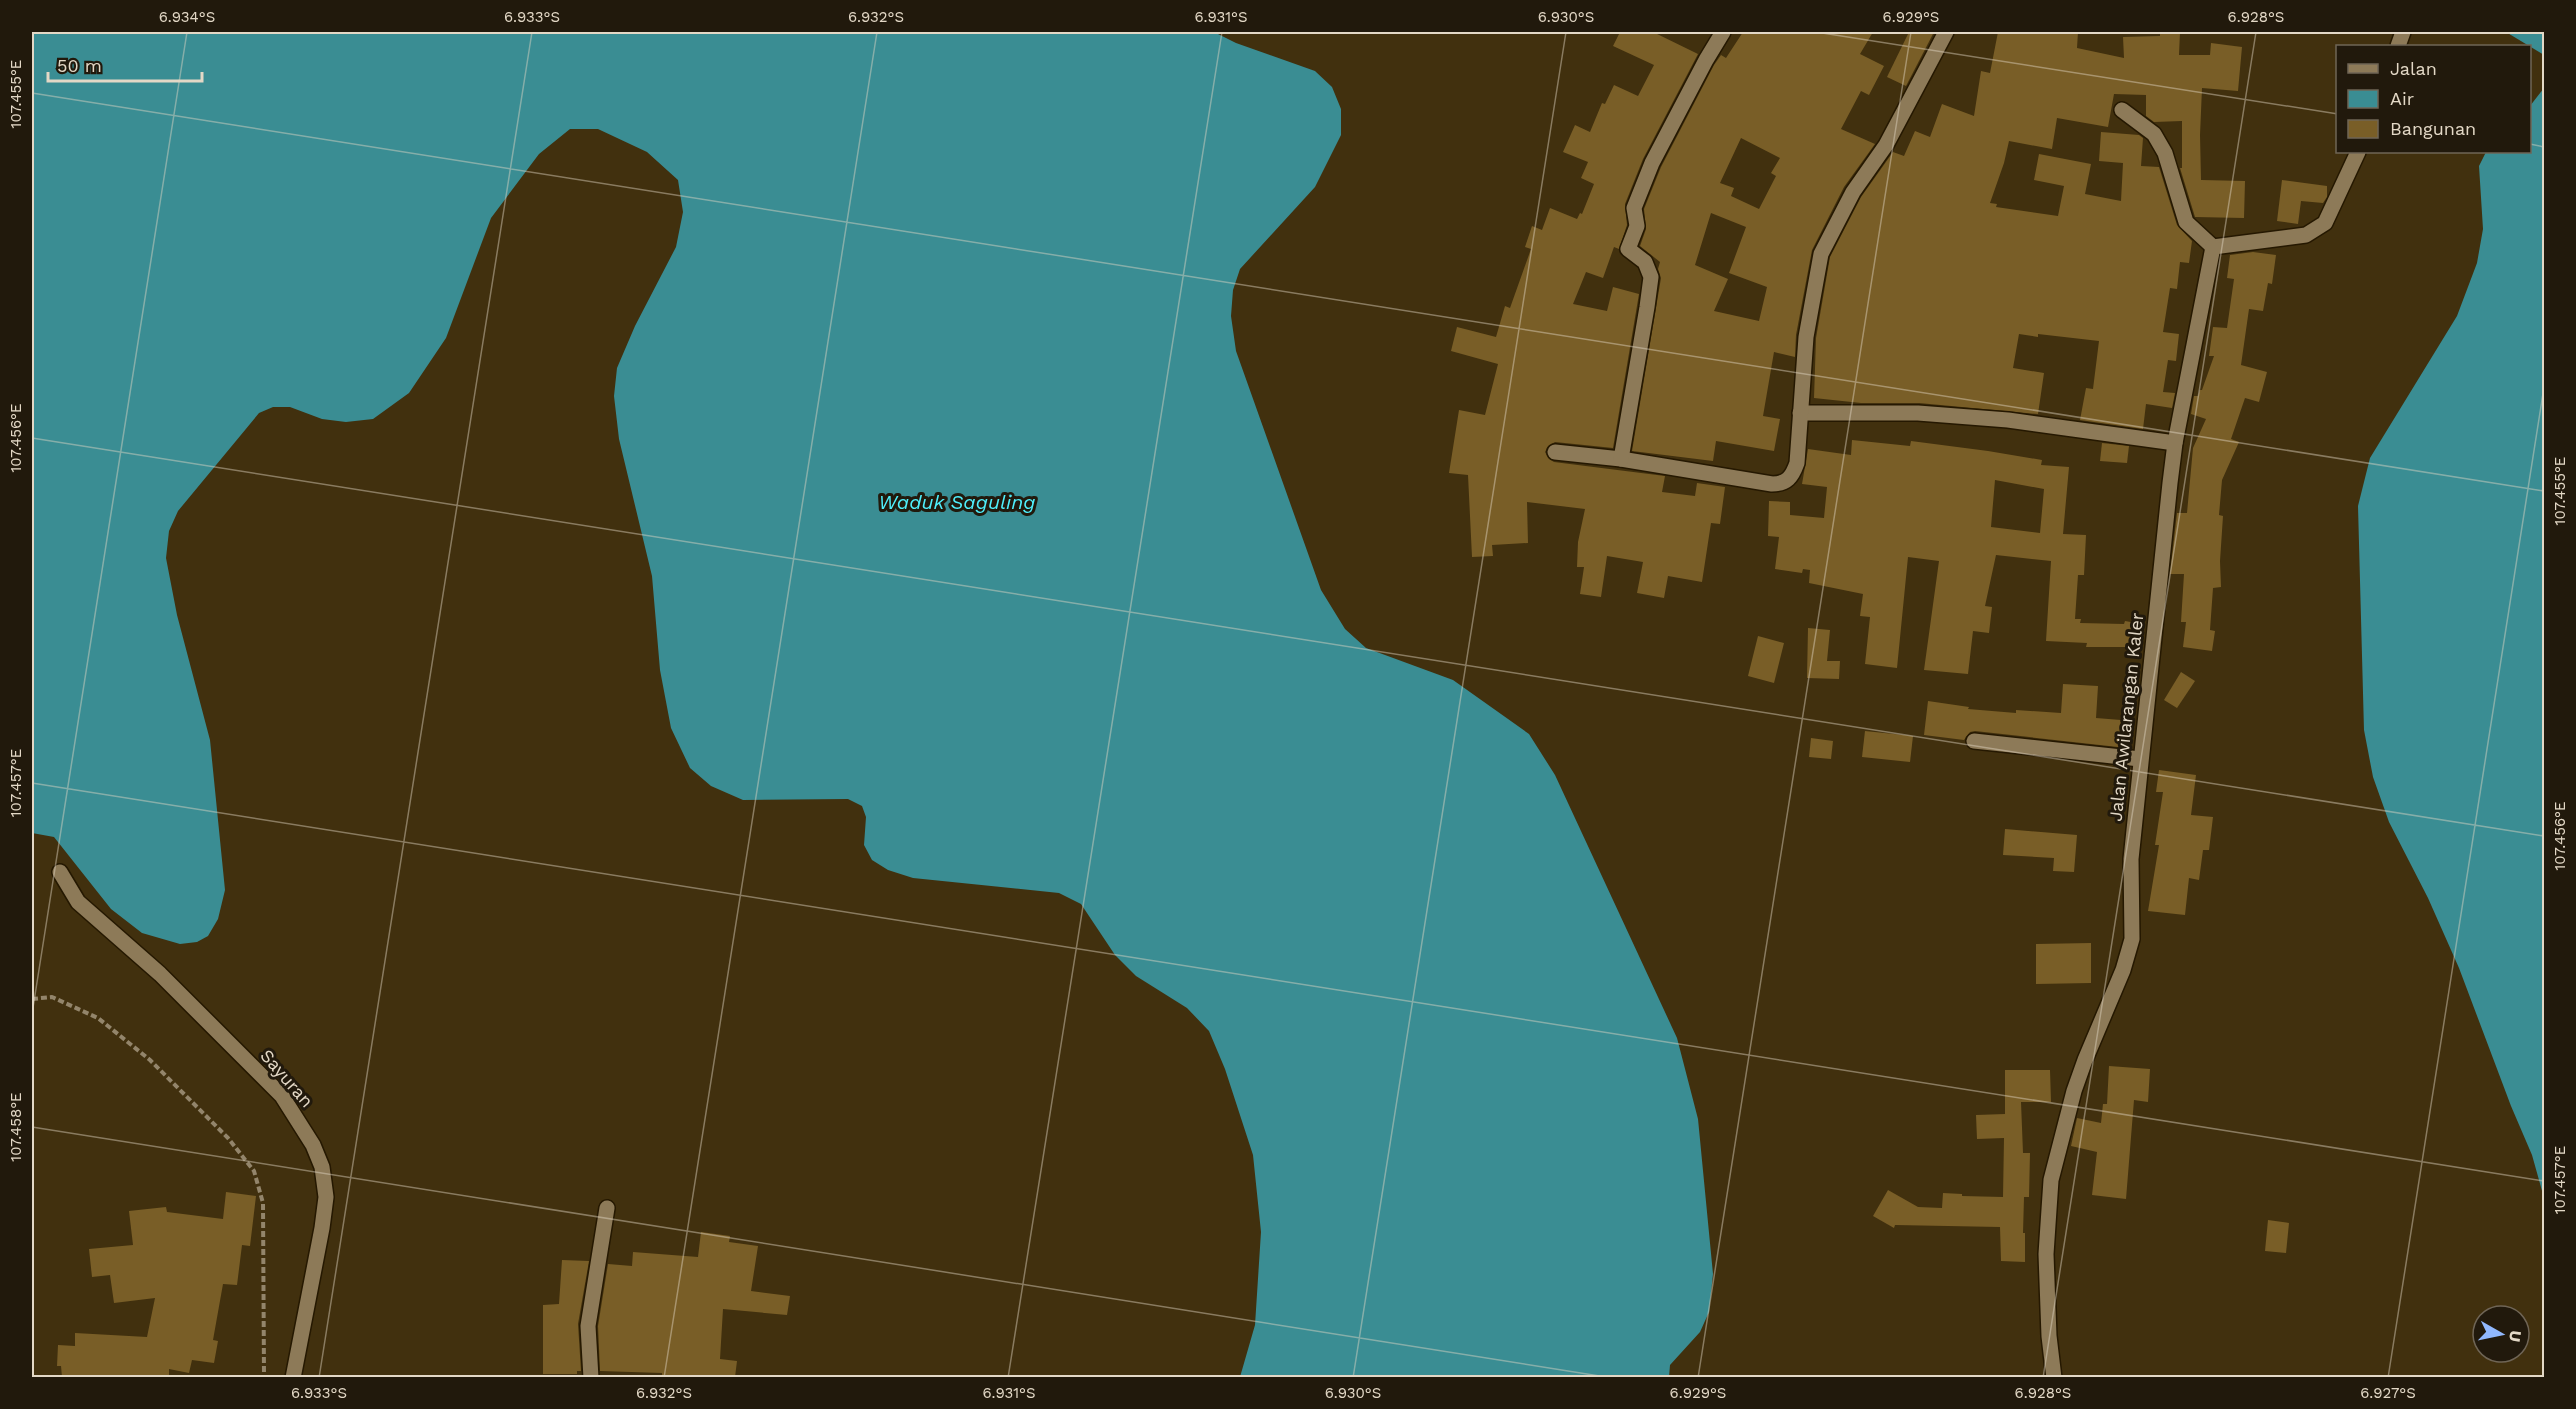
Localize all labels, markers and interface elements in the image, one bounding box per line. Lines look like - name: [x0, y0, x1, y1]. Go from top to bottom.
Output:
- text: 6.934°S: [159, 8, 215, 26]
- text: 6.933°S: [504, 8, 560, 26]
- text: 6.932°S: [848, 8, 904, 26]
- text: 6.931°S: [1194, 8, 1248, 26]
- text: 6.930°S: [1538, 8, 1594, 26]
- text: 6.929°S: [1883, 8, 1939, 26]
- text: 6.928°S: [2228, 8, 2284, 26]
- scale bar: [48, 45, 202, 83]
- legend: [2336, 45, 2531, 153]
- text: 50 m: [57, 55, 102, 76]
- text: Jalan: [2390, 58, 2437, 79]
- text: 107.455°E: [7, 60, 25, 128]
- text: Air: [2390, 88, 2414, 109]
- text: Bangunan: [2390, 118, 2476, 139]
- text: 107.456°E: [7, 403, 25, 473]
- text: 107.455°E: [2551, 457, 2569, 525]
- water label: Waduk Saguling: [879, 490, 1035, 514]
- street label: Jalan Awilarangan Kaler: [2105, 612, 2147, 822]
- text: 107.457°E: [7, 749, 25, 817]
- text: 107.456°E: [2551, 801, 2569, 871]
- street label: Sayuran: [256, 1045, 318, 1111]
- text: 107.458°E: [7, 1092, 25, 1162]
- text: 107.457°E: [2551, 1146, 2569, 1214]
- north arrow: [2471, 1304, 2531, 1364]
- text: U: [2505, 1329, 2526, 1343]
- text: 6.933°S: [291, 1384, 347, 1402]
- text: 6.932°S: [636, 1384, 692, 1402]
- text: 6.931°S: [982, 1384, 1036, 1402]
- text: 6.930°S: [1325, 1384, 1381, 1402]
- text: 6.929°S: [1670, 1384, 1726, 1402]
- text: 6.928°S: [2015, 1384, 2071, 1402]
- text: 6.927°S: [2360, 1384, 2416, 1402]

